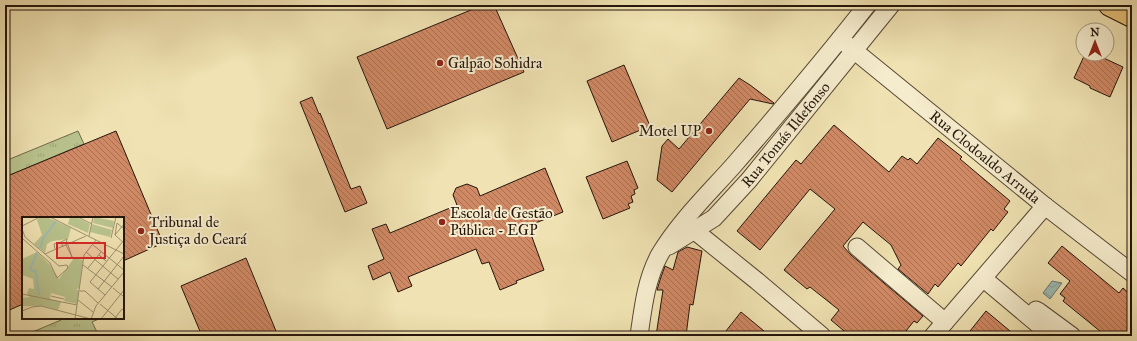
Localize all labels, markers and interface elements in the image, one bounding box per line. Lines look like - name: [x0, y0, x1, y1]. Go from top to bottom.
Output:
- north arrow: [1075, 22, 1115, 62]
- text: N: [1090, 26, 1100, 39]
- place label: Galpão Sohidra: [448, 54, 543, 72]
- marker: Galpão Sohidra: [435, 58, 445, 68]
- street label: Rua Tomás Ildefonso: [738, 78, 834, 191]
- street label: Rua Clodoaldo Arruda: [926, 107, 1044, 208]
- place label: Motel UP: [639, 122, 701, 140]
- marker: Motel UP: [704, 126, 714, 136]
- place label: Escola de Gestão Pública - EGP: [450, 204, 553, 239]
- place label: Tribunal de Justiça do Ceará: [147, 213, 247, 249]
- inset map: [22, 217, 124, 319]
- marker: Escola de Gestão Pública - EGP: [437, 217, 447, 227]
- marker: Tribunal de Justiça do Ceará: [136, 226, 146, 236]

